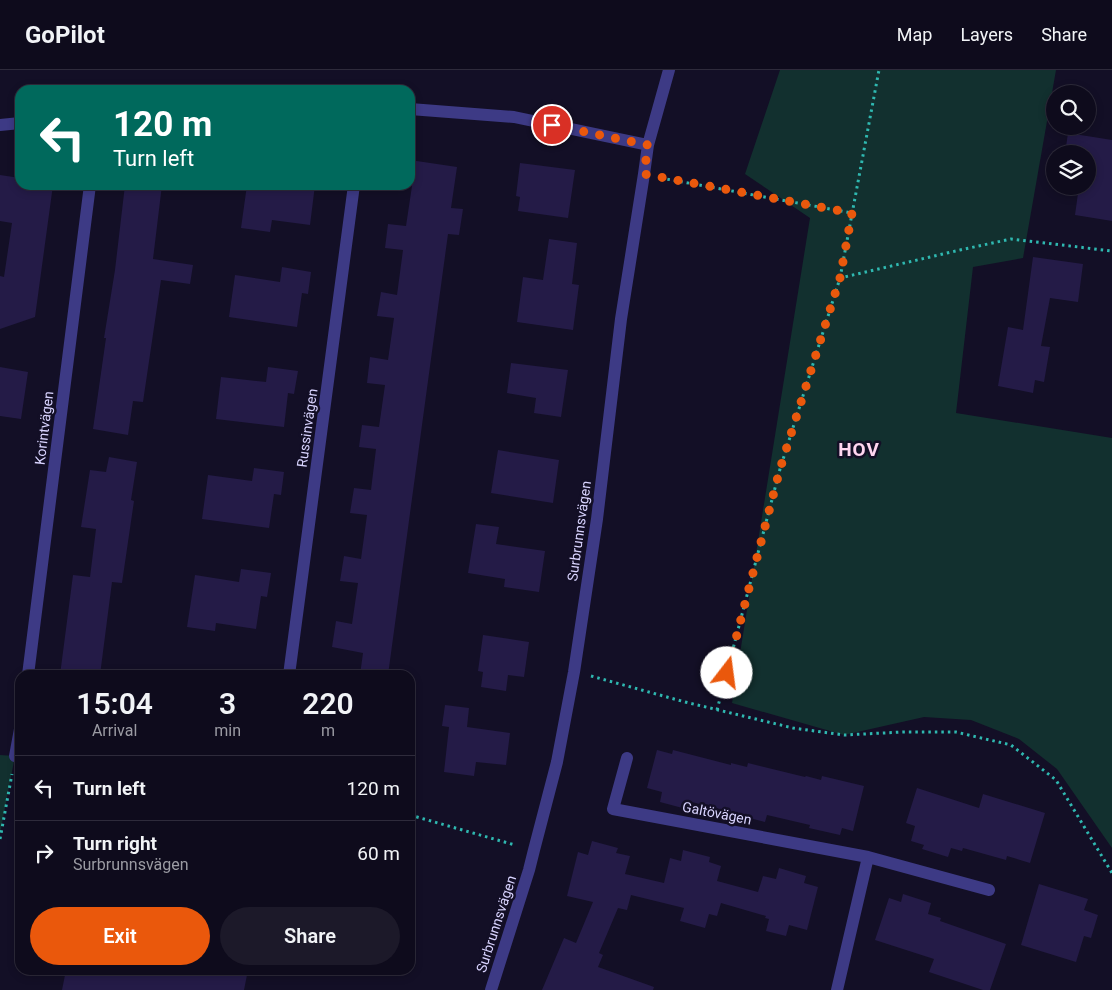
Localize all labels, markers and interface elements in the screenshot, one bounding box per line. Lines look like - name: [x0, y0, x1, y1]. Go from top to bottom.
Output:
- text: GoPilot: [25, 21, 105, 49]
- text: Map: [897, 24, 932, 45]
- text: Layers: [960, 24, 1013, 45]
- text: Share: [1041, 24, 1087, 45]
- map controls: [1046, 85, 1096, 195]
- button: search: [1046, 85, 1096, 135]
- text: 120 m: [113, 104, 212, 145]
- pin: [531, 104, 573, 146]
- icon: left: [30, 105, 95, 170]
- icon: arrive: [538, 111, 566, 139]
- button: layers: [1046, 145, 1096, 195]
- text: Turn left: [113, 146, 194, 171]
- street label: Russinvägen: [294, 388, 320, 468]
- street label: Korintvägen: [32, 390, 56, 466]
- district label: HOV: [838, 438, 880, 461]
- street label: Surbrunnsvägen: [564, 480, 594, 582]
- position arrow: [700, 646, 752, 698]
- text: 15:04: [76, 686, 153, 721]
- text: 3: [219, 686, 236, 721]
- text: 220: [302, 686, 354, 721]
- text: Arrival: [92, 721, 137, 740]
- text: min: [214, 721, 241, 740]
- text: m: [321, 721, 335, 740]
- icon: left: [30, 774, 58, 802]
- text: Turn left: [73, 777, 146, 800]
- text: 120 m: [347, 777, 400, 800]
- street label: Galtövägen: [681, 798, 753, 828]
- text: Turn right: [73, 832, 157, 855]
- icon: right: [30, 839, 58, 867]
- text: 60 m: [357, 842, 400, 865]
- text: Surbrunnsvägen: [73, 855, 189, 874]
- street label: Surbrunnsvägen: [473, 873, 519, 975]
- button: Exit: [30, 907, 210, 965]
- button: Share: [220, 907, 400, 965]

